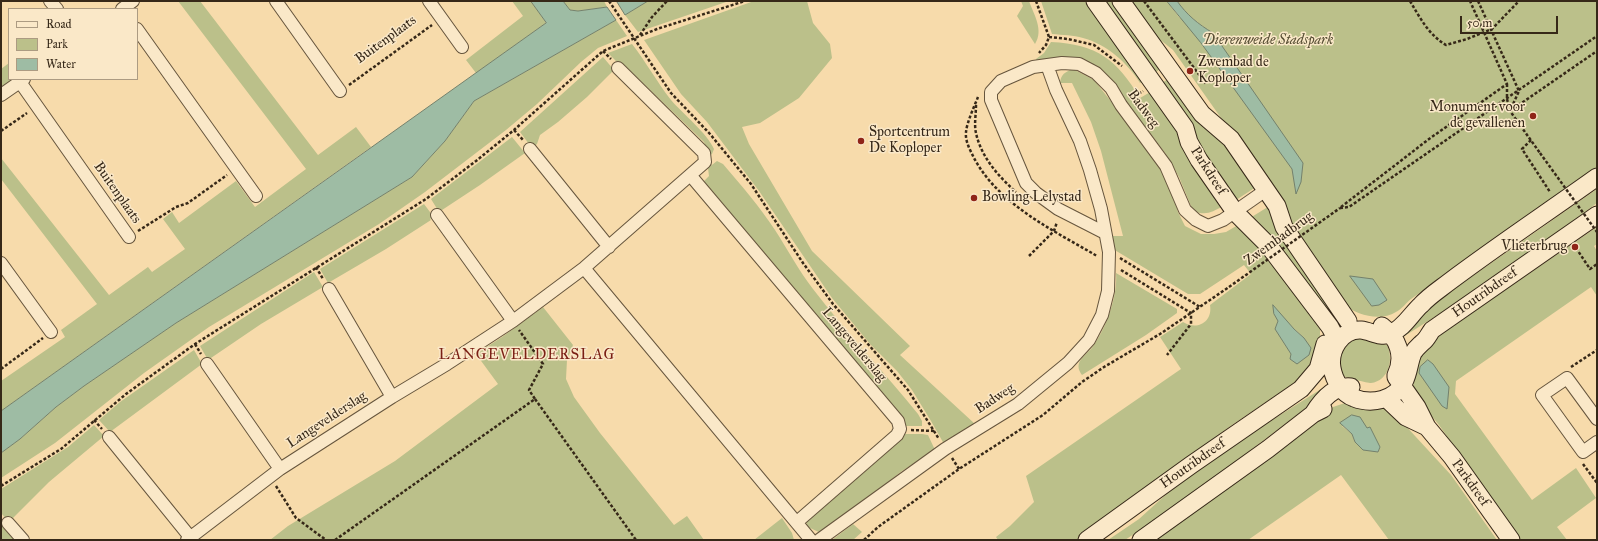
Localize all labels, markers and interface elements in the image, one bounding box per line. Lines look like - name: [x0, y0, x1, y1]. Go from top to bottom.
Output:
- legend: [8, 8, 138, 80]
- scale bar: [1462, 8, 1560, 34]
- street label: Buitenplaats: [352, 12, 420, 68]
- text: 50 m: [1467, 16, 1492, 30]
- text: Road: [46, 17, 72, 31]
- park label: Dierenweide Stadspark: [1203, 33, 1333, 49]
- text: Park: [46, 37, 68, 51]
- place label: Zwembad de Koploper: [1198, 55, 1269, 88]
- text: Water: [46, 57, 76, 71]
- marker: Zwembad de Koploper: [1185, 66, 1195, 76]
- street label: Badweg: [1123, 86, 1163, 132]
- place label: Monument voor de gevallenen: [1429, 100, 1525, 132]
- marker: Monument voor de gevallenen: [1528, 111, 1538, 121]
- place label: Sportcentrum De Koploper: [869, 125, 950, 158]
- marker: Sportcentrum De Koploper: [856, 136, 866, 146]
- street label: Parkdreef: [1186, 144, 1230, 198]
- street label: Buitenplaats: [90, 159, 144, 227]
- place label: Bowling Lelystad: [982, 190, 1082, 206]
- marker: Bowling Lelystad: [969, 193, 979, 203]
- street label: Zwembadbrug: [1241, 208, 1317, 270]
- place label: Vlieterbrug: [1501, 239, 1567, 255]
- marker: Vlieterbrug: [1570, 242, 1580, 252]
- street label: Houtribdreef: [1449, 264, 1521, 322]
- street label: Langevelderslag: [818, 304, 890, 386]
- district label: LANGEVELDERSLAG: [439, 346, 615, 364]
- street label: Badweg: [972, 380, 1018, 418]
- street label: Langevelderslag: [284, 388, 370, 452]
- street label: Houtribdreef: [1157, 435, 1229, 493]
- street label: Parkdreef: [1447, 456, 1493, 510]

